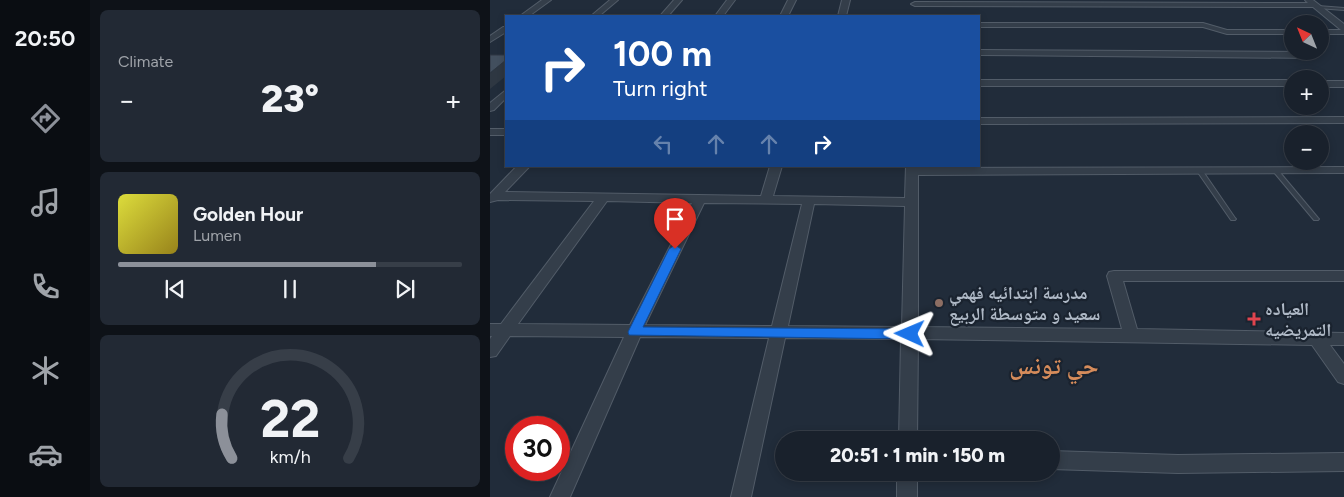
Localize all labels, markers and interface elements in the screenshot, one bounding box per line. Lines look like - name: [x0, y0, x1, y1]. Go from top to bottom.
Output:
- north arrow: [1284, 15, 1329, 60]
- map controls: [1284, 15, 1329, 170]
- text: 20:50: [15, 25, 75, 52]
- text: 100 m: [613, 33, 712, 75]
- icon: right: [530, 35, 595, 100]
- text: Climate: [118, 52, 173, 71]
- button: +: [1284, 70, 1329, 115]
- text: Turn right: [613, 75, 708, 102]
- text: 23°: [261, 76, 319, 122]
- text: −: [118, 83, 135, 117]
- text: +: [445, 83, 462, 117]
- icon: directions: [28, 101, 63, 136]
- button: −: [1284, 125, 1329, 170]
- icon: left: [649, 130, 677, 158]
- icon: ahead: [702, 130, 730, 158]
- icon: ahead: [755, 130, 783, 158]
- icon: right: [808, 130, 836, 158]
- icon: music: [28, 185, 63, 220]
- pin: [654, 198, 696, 249]
- text: Golden Hour: [193, 203, 303, 226]
- icon: arrive: [661, 205, 689, 233]
- text: Lumen: [193, 226, 242, 245]
- icon: phone: [28, 269, 63, 304]
- icon: previous: [161, 275, 189, 303]
- icon: pause: [276, 275, 304, 303]
- icon: next: [391, 275, 419, 303]
- place label: مدرسة ابتدائيه فهمي سعيد و متوسطة الربيع: [949, 282, 1100, 326]
- marker: مدرسة ابتدائيه فهمي سعيد و متوسطة الربيع: [933, 297, 945, 309]
- place label: العياده التمريضيه: [1265, 298, 1331, 341]
- position arrow: [883, 307, 935, 359]
- marker: العياده التمريضيه: [1247, 312, 1261, 326]
- district label: حي تونس: [1009, 351, 1099, 385]
- icon: climate: [28, 353, 63, 388]
- text: 22: [260, 388, 320, 450]
- speed limit sign: 30: [505, 416, 570, 481]
- icon: car: [28, 437, 63, 472]
- text: 20:51 · 1 min · 150 m: [830, 444, 1005, 467]
- text: km/h: [270, 446, 310, 467]

